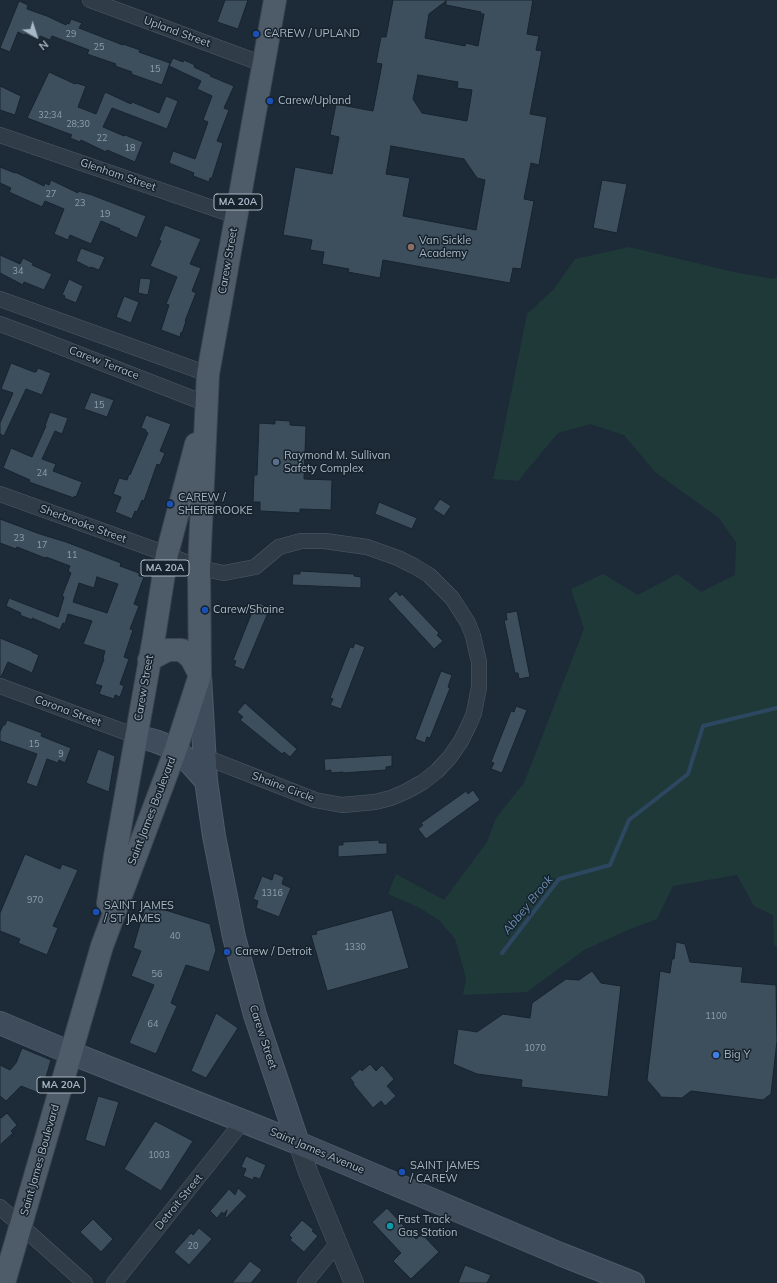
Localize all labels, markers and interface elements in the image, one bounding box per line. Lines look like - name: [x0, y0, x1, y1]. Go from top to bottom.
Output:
- street label: Upland Street: [142, 14, 212, 50]
- north arrow: [16, 16, 56, 56]
- place label: CAREW / UPLAND: [264, 27, 360, 41]
- house number: 29: [66, 29, 76, 39]
- marker: CAREW / UPLAND: [251, 29, 261, 39]
- text: N: [36, 37, 51, 53]
- house number: 25: [94, 42, 104, 52]
- house number: 15: [150, 64, 160, 74]
- place label: Carew/Upland: [278, 94, 351, 108]
- marker: Carew/Upland: [265, 96, 275, 106]
- house number: 32;34: [38, 110, 62, 120]
- house number: 28;30: [66, 119, 90, 129]
- house number: 22: [97, 133, 107, 143]
- house number: 18: [125, 143, 135, 153]
- street label: Glenham Street: [78, 156, 158, 194]
- house number: 27: [46, 189, 56, 199]
- road number: MA 20A: [214, 194, 262, 210]
- house number: 23: [75, 198, 85, 208]
- house number: 19: [100, 209, 110, 219]
- street label: Carew Street: [216, 227, 240, 295]
- place label: Van Sickle Academy: [419, 234, 471, 260]
- marker: Van Sickle Academy: [406, 242, 416, 252]
- house number: 34: [13, 266, 23, 276]
- street label: Carew Terrace: [67, 344, 141, 382]
- house number: 15: [94, 400, 104, 410]
- place label: Raymond M. Sullivan Safety Complex: [284, 449, 390, 475]
- marker: Raymond M. Sullivan Safety Complex: [271, 457, 281, 467]
- house number: 24: [37, 468, 47, 478]
- place label: CAREW / SHERBROOKE: [178, 491, 253, 517]
- marker: CAREW / SHERBROOKE: [165, 499, 175, 509]
- street label: Sherbrooke Street: [38, 502, 128, 546]
- house number: 23: [14, 533, 24, 543]
- house number: 17: [37, 540, 47, 550]
- house number: 11: [67, 550, 77, 560]
- road number: MA 20A: [141, 560, 189, 576]
- place label: Carew/Shaine: [213, 603, 284, 617]
- marker: Carew/Shaine: [200, 605, 210, 615]
- street label: Carew Street: [132, 654, 156, 722]
- street label: Corona Street: [33, 693, 103, 729]
- house number: 15: [29, 739, 39, 749]
- house number: 9: [58, 749, 64, 759]
- street label: Saint James Boulevard: [125, 755, 179, 867]
- street label: Shaine Circle: [250, 769, 316, 805]
- water label: Abbey Brook: [500, 873, 556, 937]
- house number: 1316: [261, 888, 283, 898]
- house number: 970: [27, 895, 43, 905]
- place label: SAINT JAMES / ST JAMES: [104, 899, 174, 925]
- marker: SAINT JAMES / ST JAMES: [91, 907, 101, 917]
- house number: 40: [170, 931, 180, 941]
- house number: 1330: [344, 942, 366, 952]
- place label: Carew / Detroit: [235, 945, 312, 959]
- marker: Carew / Detroit: [222, 947, 232, 957]
- house number: 56: [152, 969, 162, 979]
- street label: Carew Street: [246, 1003, 280, 1071]
- house number: 1100: [705, 1011, 727, 1021]
- house number: 64: [148, 1019, 158, 1029]
- house number: 1070: [524, 1043, 546, 1053]
- place label: Big Y: [724, 1048, 750, 1062]
- marker: Big Y: [711, 1050, 721, 1060]
- road number: MA 20A: [37, 1077, 85, 1093]
- street label: Saint James Boulevard: [18, 1103, 62, 1217]
- street label: Saint James Avenue: [268, 1125, 366, 1177]
- house number: 1003: [148, 1150, 170, 1160]
- place label: SAINT JAMES / CAREW: [410, 1159, 480, 1185]
- marker: SAINT JAMES / CAREW: [397, 1167, 407, 1177]
- street label: Detroit Street: [152, 1171, 206, 1233]
- place label: Fast Track Gas Station: [398, 1213, 457, 1239]
- marker: Fast Track Gas Station: [385, 1221, 395, 1231]
- house number: 20: [188, 1241, 198, 1251]

